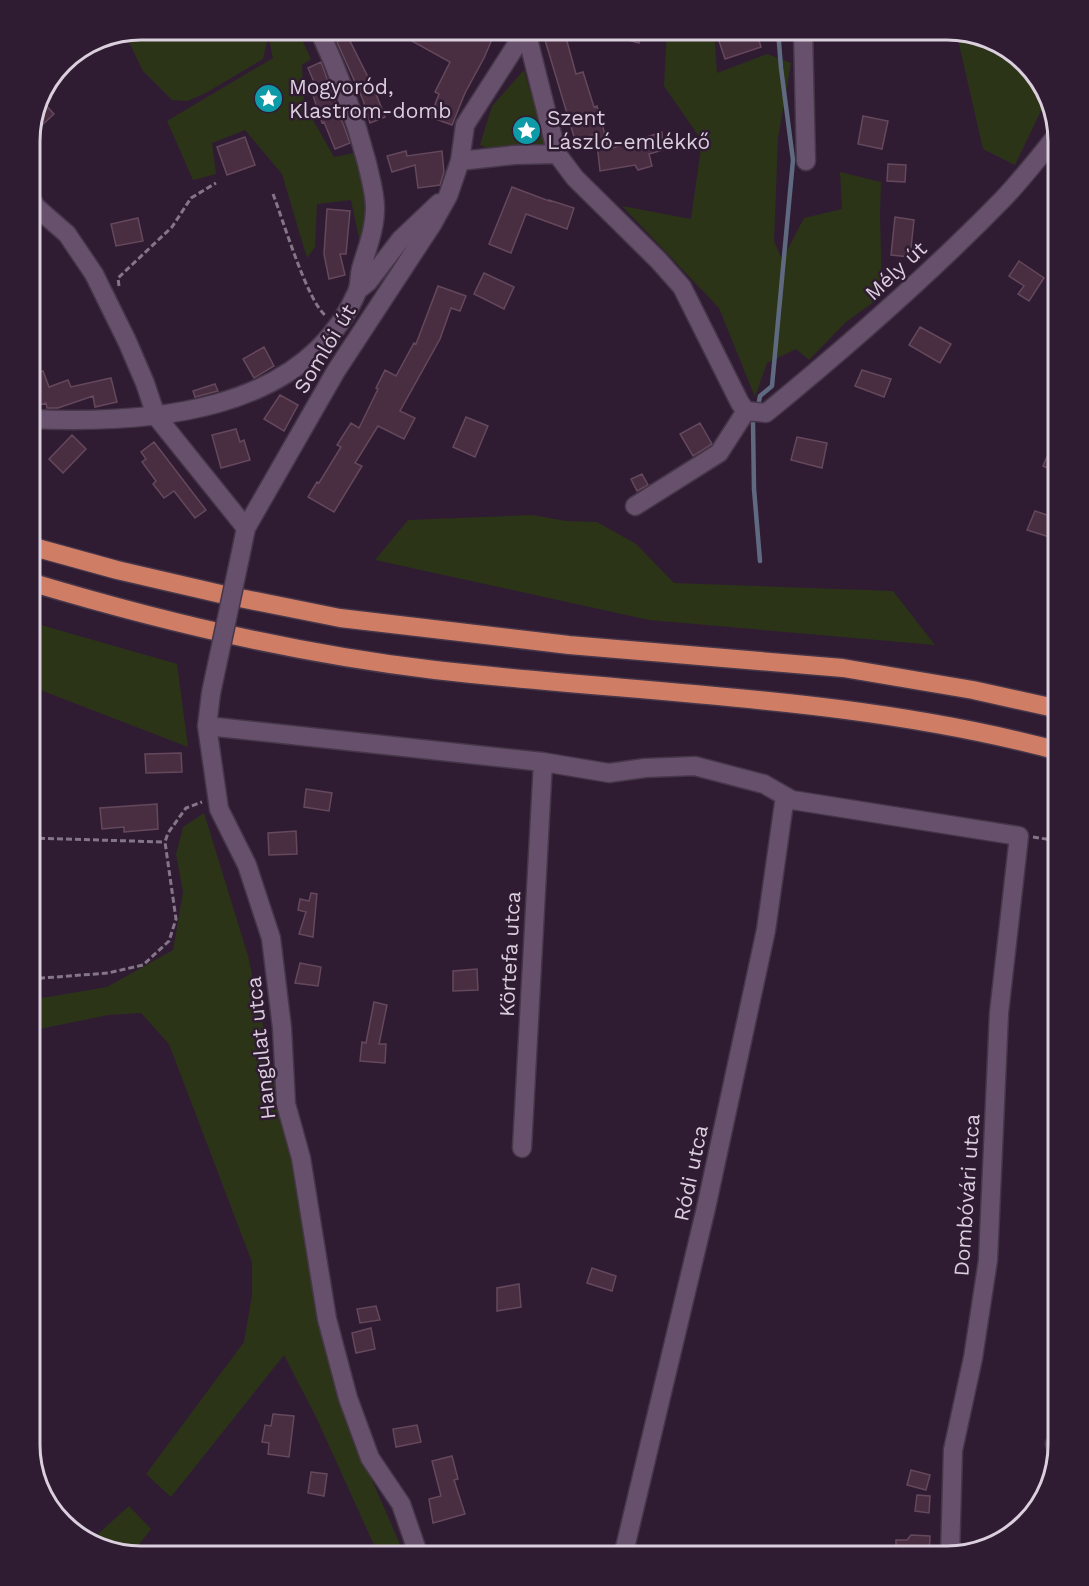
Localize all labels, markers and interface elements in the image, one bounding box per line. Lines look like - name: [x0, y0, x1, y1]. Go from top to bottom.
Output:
- place label: Mogyoród, Klastrom-domb: [289, 74, 451, 123]
- place icon: Mogyoród, Klastrom-domb: [252, 83, 284, 115]
- place label: Szent László-emlékkő: [547, 105, 710, 154]
- place icon: Szent László-emlékkő: [510, 114, 542, 146]
- street label: Mély út: [860, 236, 932, 305]
- street label: Somlói út: [288, 299, 361, 398]
- street label: Körtefa utca: [494, 890, 525, 1017]
- street label: Hangulat utca: [241, 975, 280, 1121]
- street label: Dombóvári utca: [948, 1113, 985, 1277]
- street label: Ródi utca: [668, 1122, 713, 1223]

